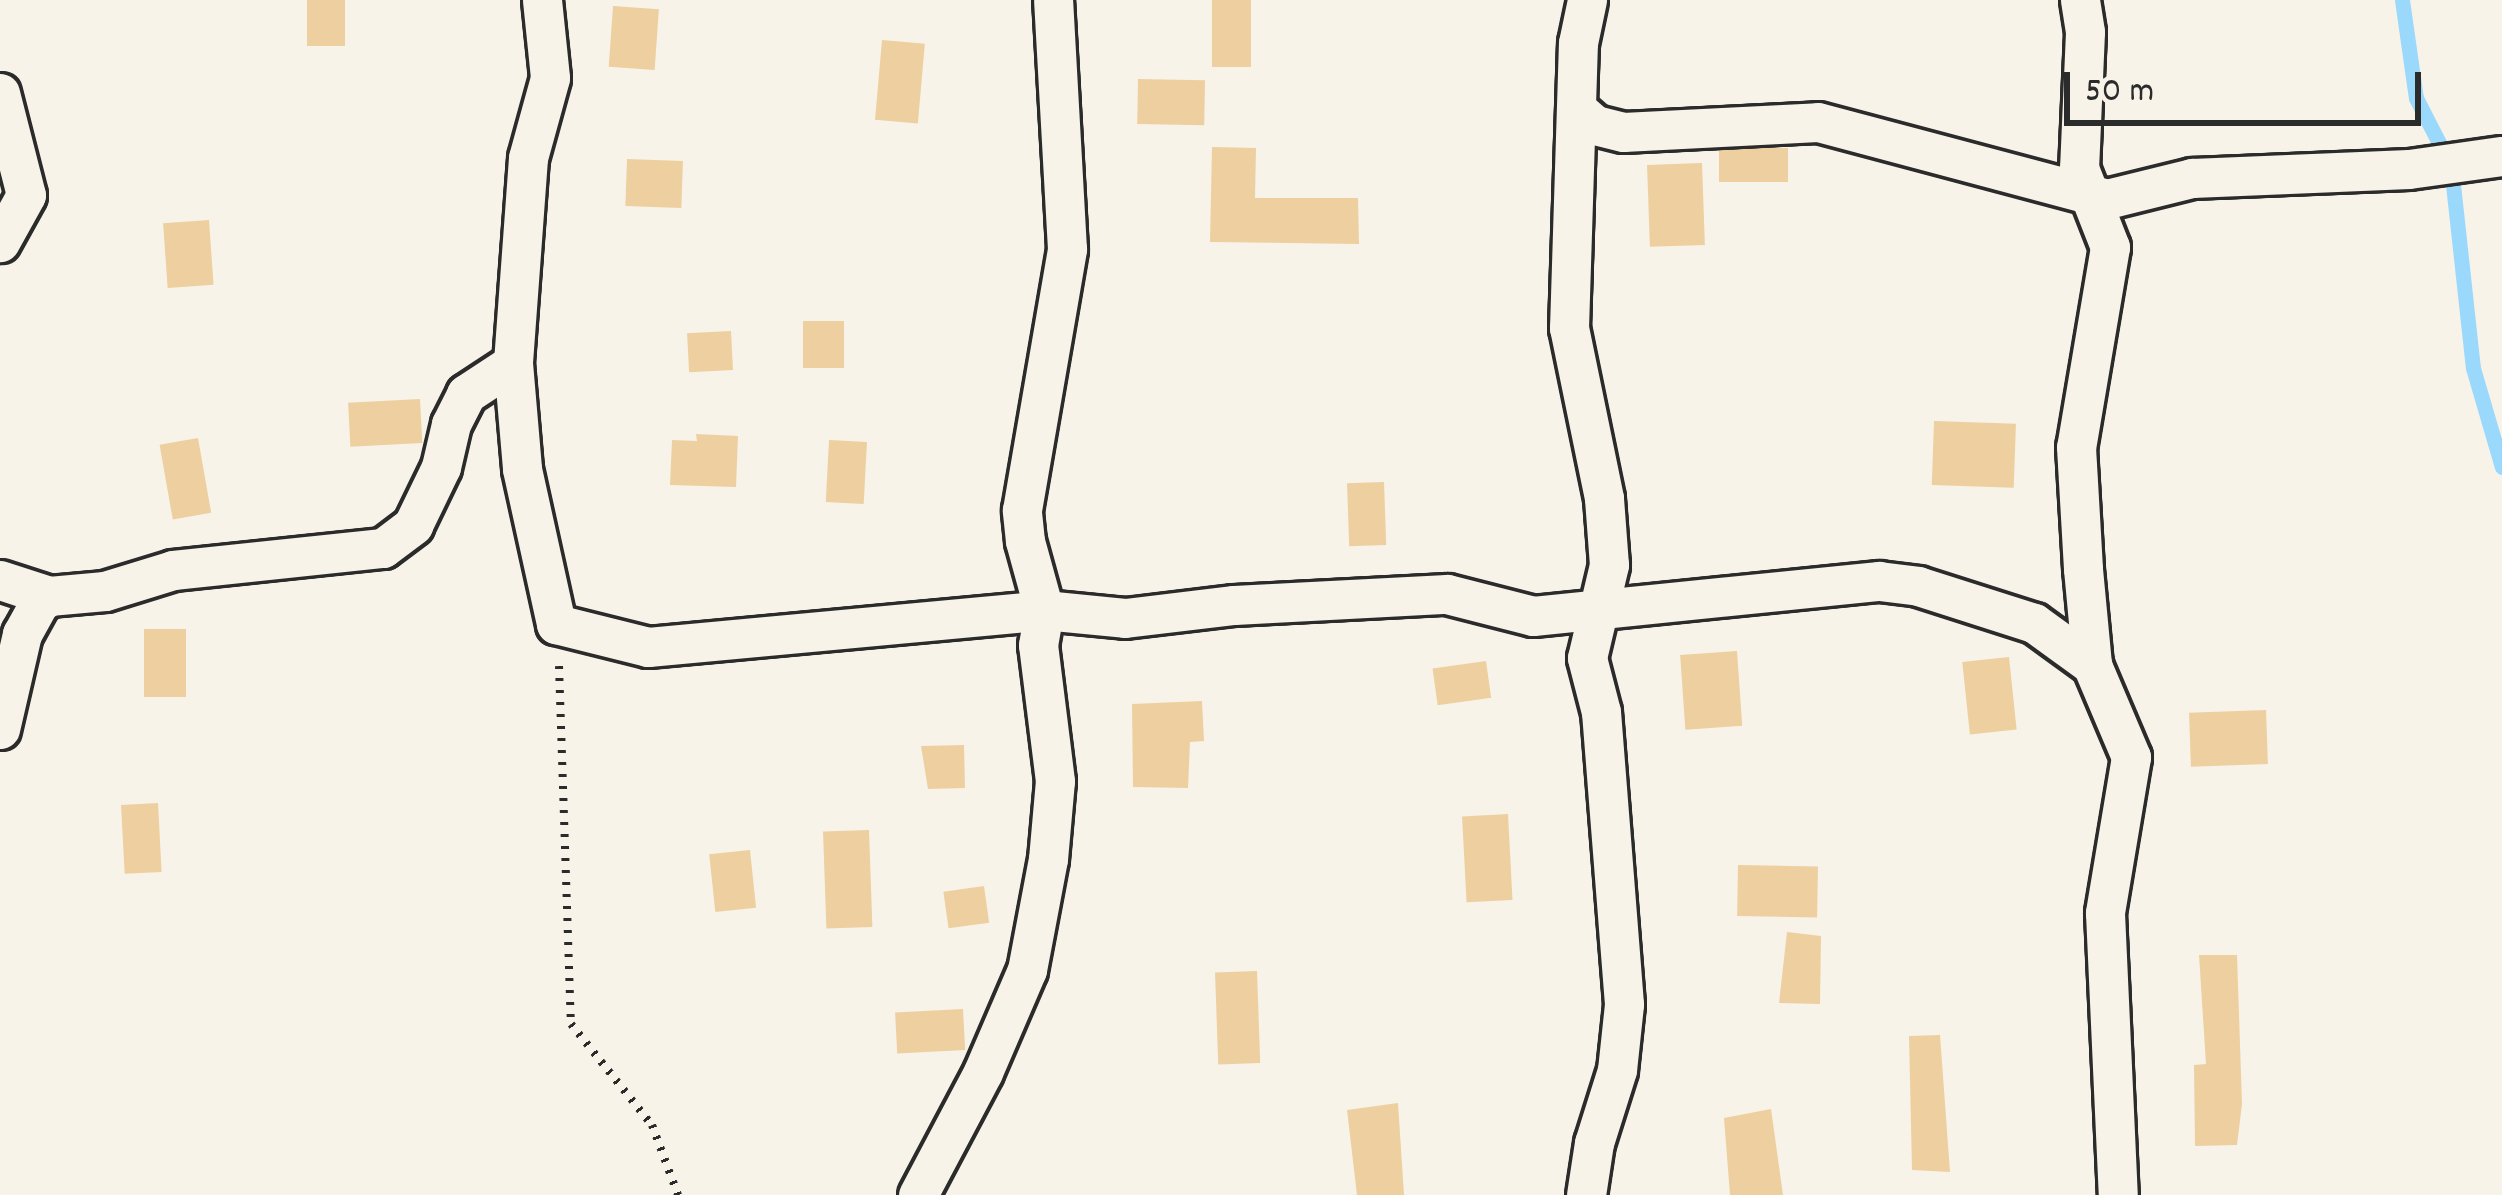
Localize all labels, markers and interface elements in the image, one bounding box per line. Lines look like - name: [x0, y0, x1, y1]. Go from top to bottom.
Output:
- scale bar: [2070, 48, 2427, 122]
- text: 50 m: [2085, 67, 2154, 119]

